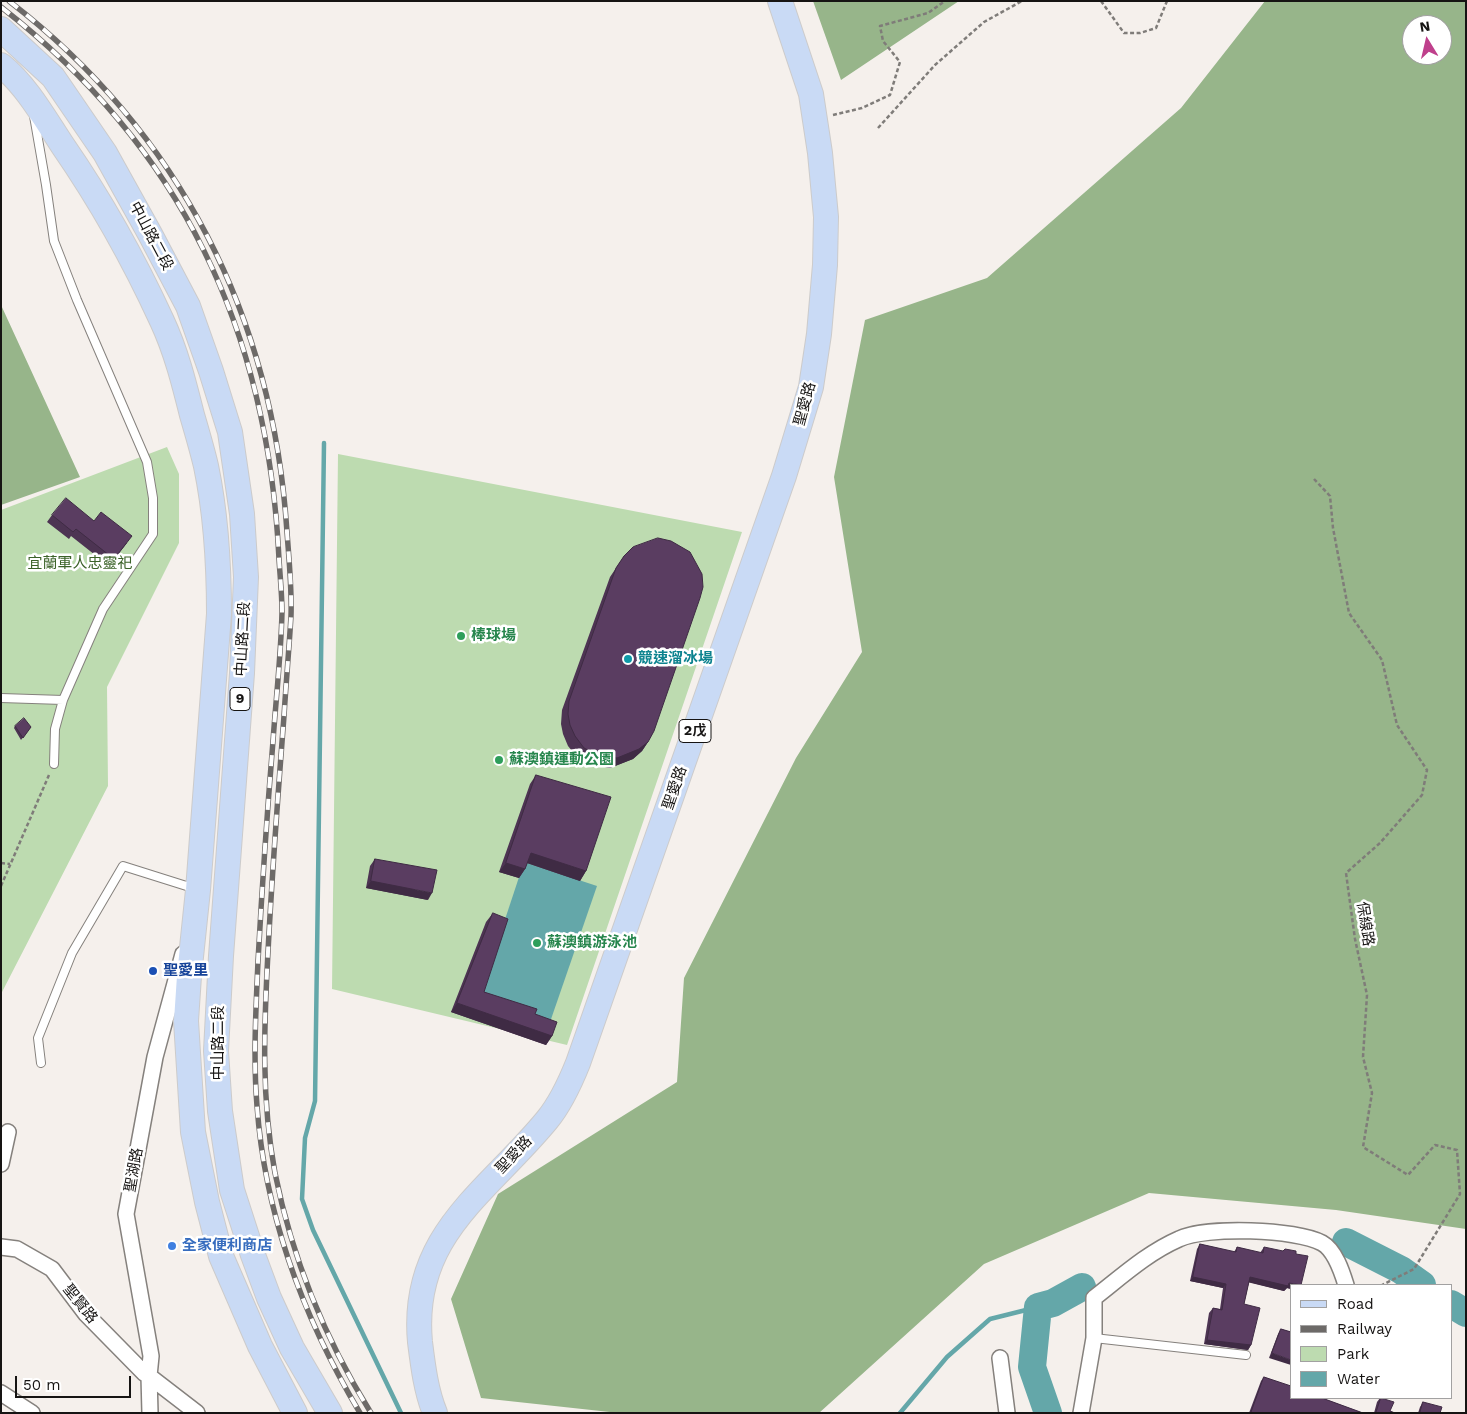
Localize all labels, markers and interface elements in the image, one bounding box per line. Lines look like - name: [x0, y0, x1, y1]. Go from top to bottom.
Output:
- north arrow: [1402, 15, 1452, 65]
- text: N: [1418, 17, 1431, 35]
- street label: 中山路二段: [125, 199, 177, 273]
- street label: 聖愛路: [790, 380, 820, 428]
- park label: 宜蘭軍人忠靈祀: [28, 555, 132, 573]
- street label: 中山路二段: [232, 601, 254, 677]
- place label: 棒球場: [471, 627, 516, 645]
- marker: 棒球場: [455, 630, 467, 642]
- place label: 競速溜冰場: [638, 650, 713, 668]
- marker: 競速溜冰場: [622, 653, 634, 665]
- road number: 9: [230, 688, 250, 711]
- road number: 2戊: [679, 719, 711, 742]
- place label: 蘇澳鎮運動公園: [509, 751, 614, 769]
- marker: 蘇澳鎮運動公園: [493, 754, 505, 766]
- street label: 聖愛路: [659, 764, 691, 812]
- street label: 保線路: [1353, 900, 1377, 948]
- place label: 蘇澳鎮游泳池: [547, 934, 637, 952]
- marker: 蘇澳鎮游泳池: [531, 937, 543, 949]
- place label: 聖愛里: [163, 962, 208, 980]
- marker: 聖愛里: [147, 965, 159, 977]
- street label: 中山路二段: [210, 1006, 228, 1080]
- street label: 聖愛路: [492, 1132, 536, 1178]
- street label: 聖湖路: [121, 1146, 147, 1194]
- place label: 全家便利商店: [182, 1237, 272, 1255]
- marker: 全家便利商店: [166, 1240, 178, 1252]
- street label: 聖賢路: [59, 1281, 101, 1327]
- legend: [1290, 1284, 1452, 1399]
- text: Road: [1337, 1295, 1374, 1313]
- text: Railway: [1337, 1320, 1392, 1338]
- text: Park: [1337, 1345, 1369, 1363]
- scale bar: [18, 1366, 134, 1398]
- text: Water: [1337, 1370, 1380, 1388]
- text: 50 m: [23, 1376, 60, 1394]

